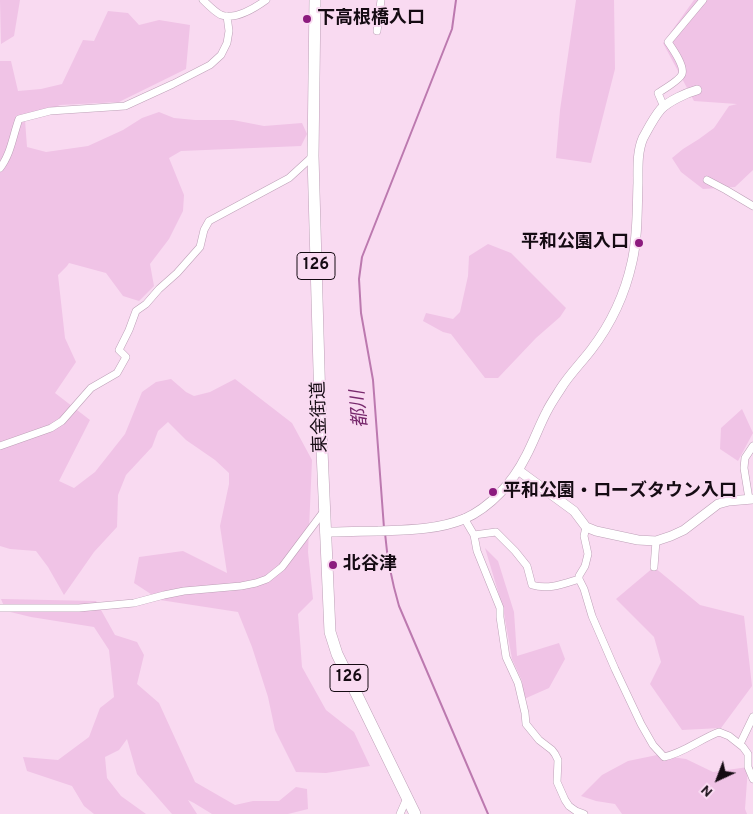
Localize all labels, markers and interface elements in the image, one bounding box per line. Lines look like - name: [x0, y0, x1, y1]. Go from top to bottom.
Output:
- place label: 下高根橋入口: [317, 8, 425, 30]
- marker: 下高根橋入口: [301, 13, 313, 25]
- place label: 平和公園入口: [521, 232, 629, 254]
- marker: 平和公園入口: [633, 237, 645, 249]
- road number: 126: [297, 252, 335, 280]
- street label: 東金街道: [309, 381, 333, 453]
- water label: 都川: [348, 389, 374, 429]
- place label: 平和公園・ローズタウン入口: [503, 481, 737, 503]
- marker: 平和公園・ローズタウン入口: [487, 486, 499, 498]
- place label: 北谷津: [343, 554, 397, 576]
- marker: 北谷津: [327, 559, 339, 571]
- road number: 126: [330, 664, 368, 691]
- north arrow: [693, 754, 743, 804]
- text: N: [698, 781, 717, 800]

